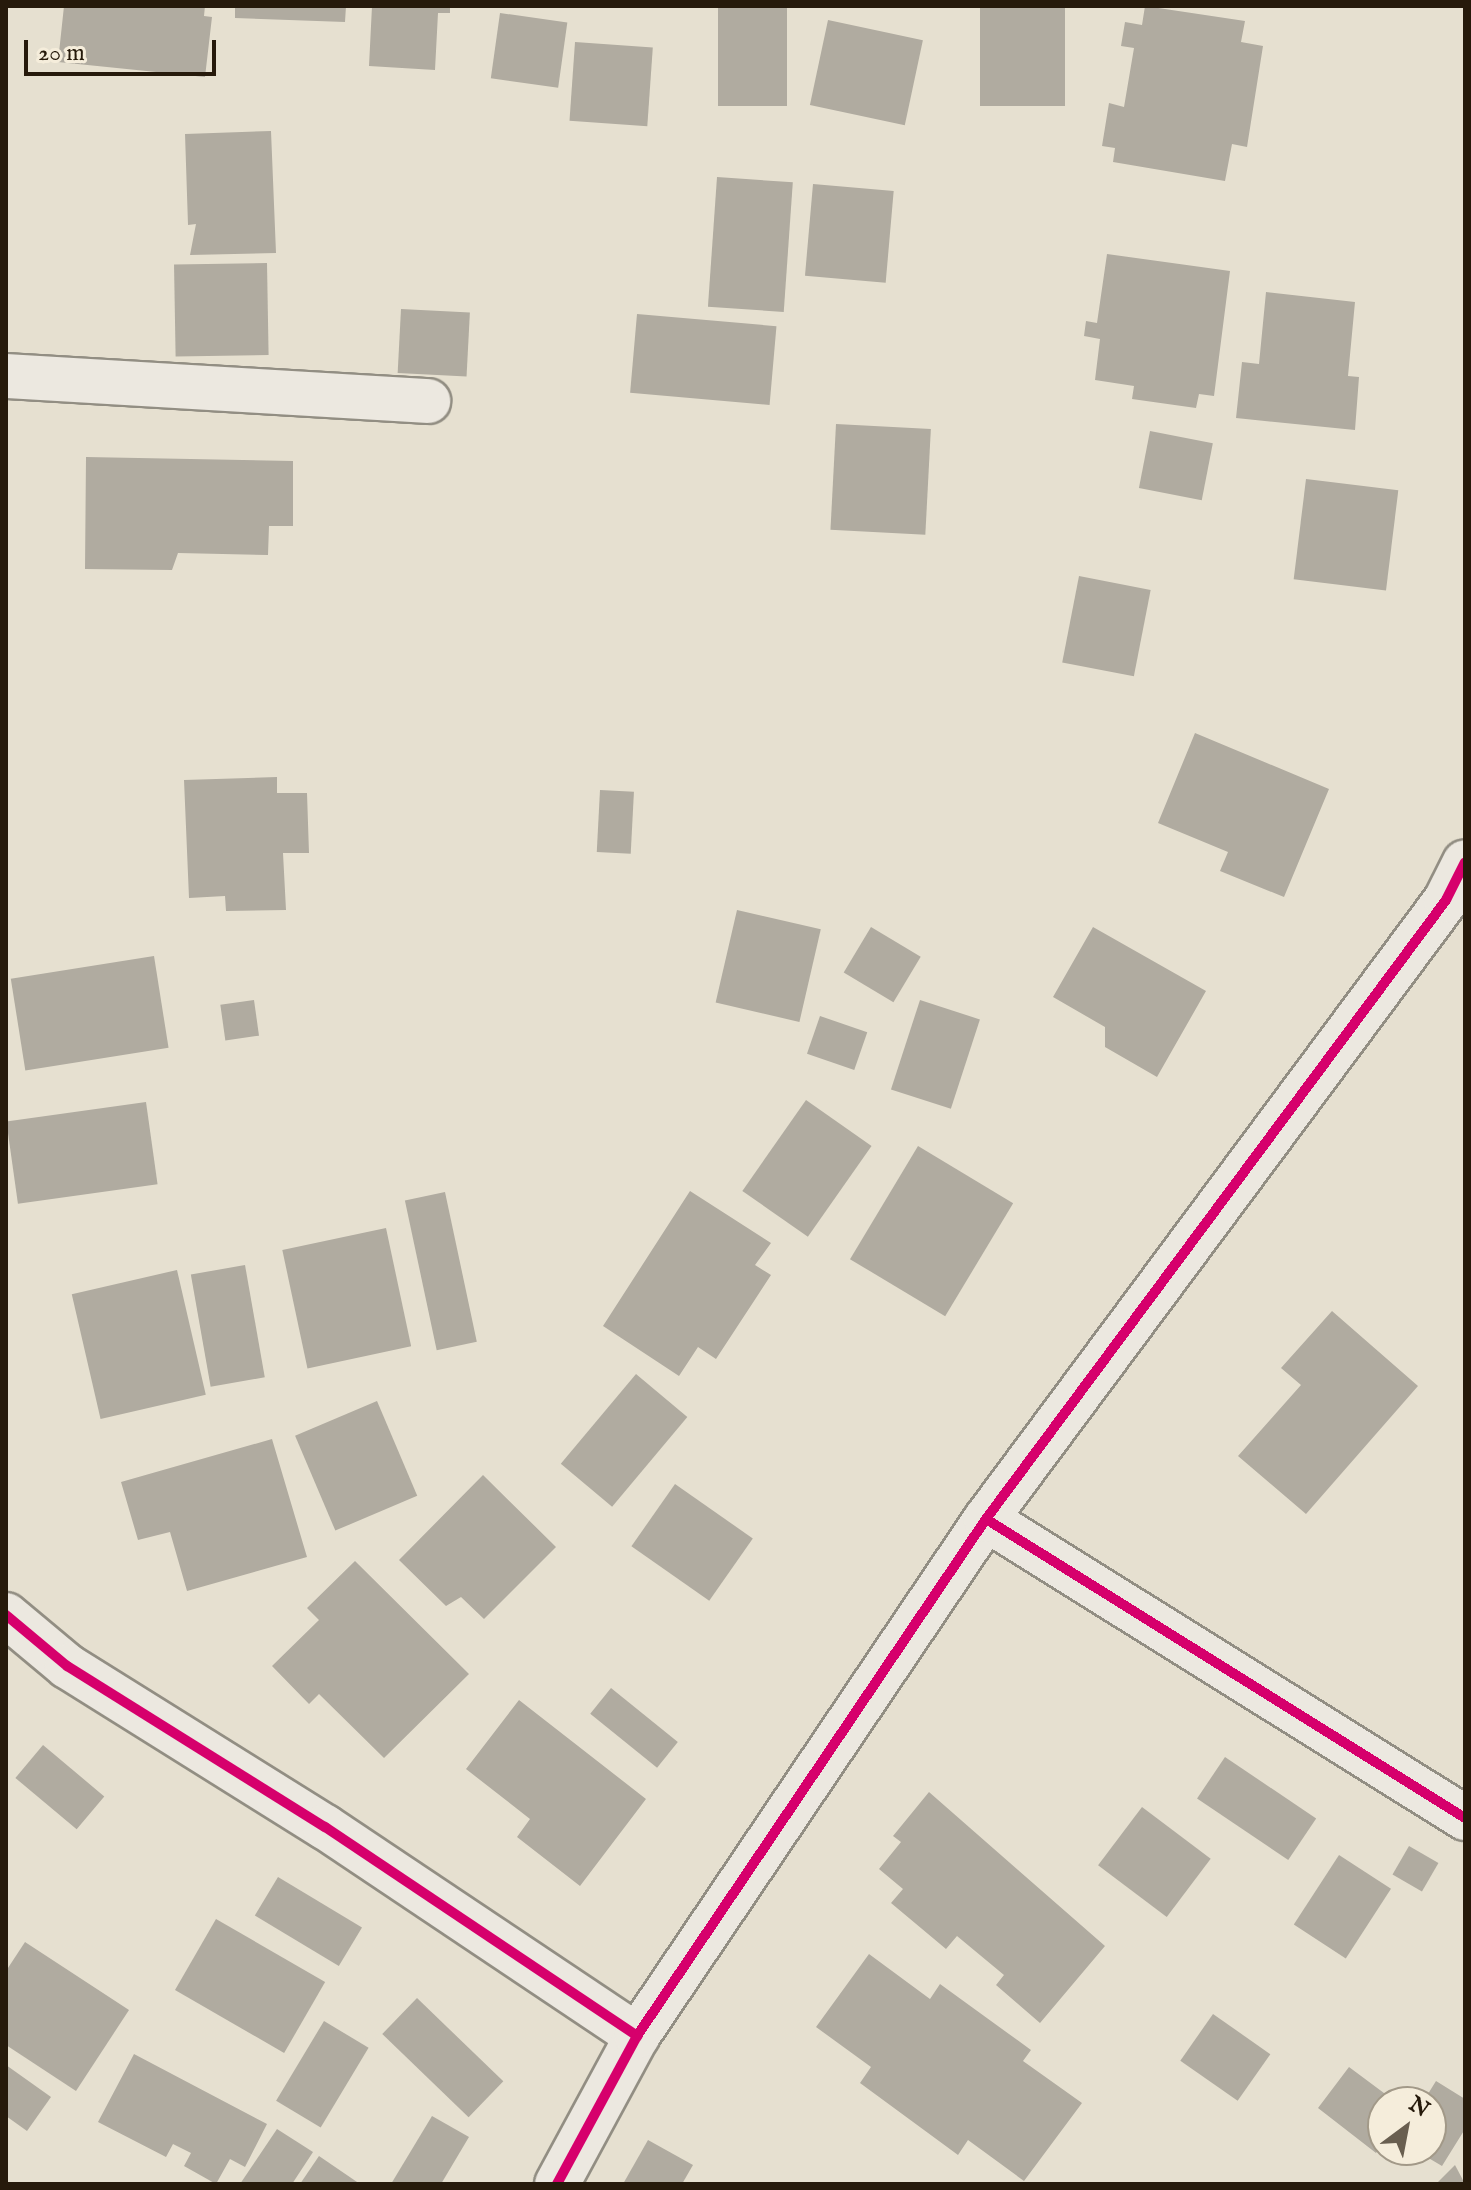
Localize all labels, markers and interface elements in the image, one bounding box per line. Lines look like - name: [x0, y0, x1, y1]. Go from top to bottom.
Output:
- scale bar: [28, 24, 220, 74]
- text: 20 m: [38, 38, 85, 69]
- north arrow: [1367, 2086, 1447, 2166]
- text: N: [1403, 2090, 1434, 2124]

